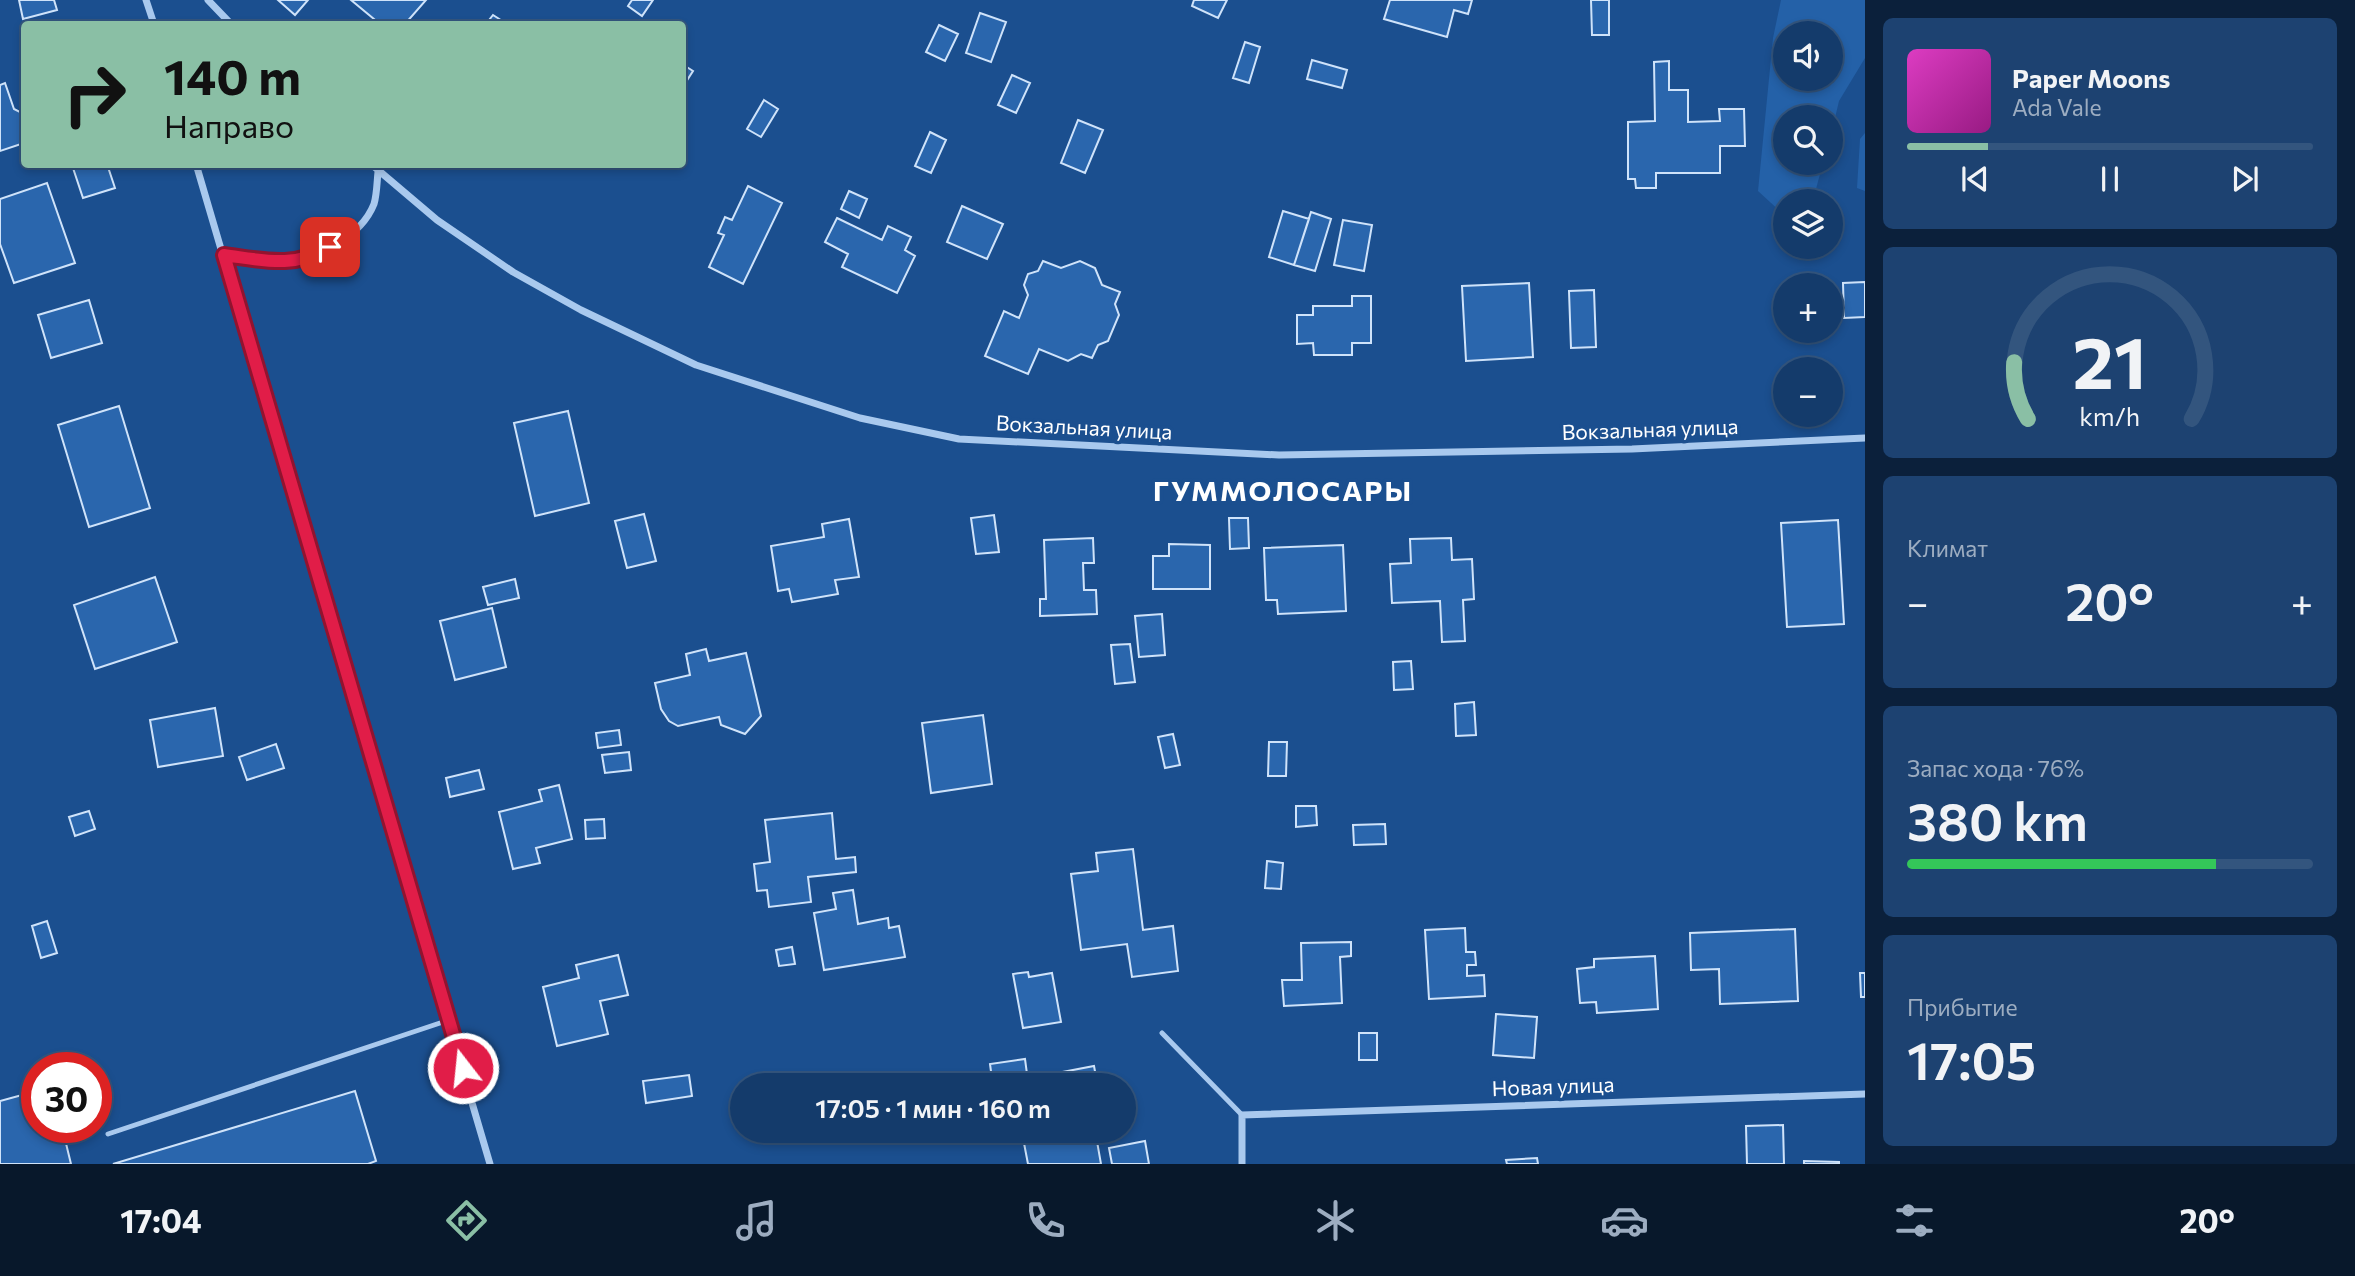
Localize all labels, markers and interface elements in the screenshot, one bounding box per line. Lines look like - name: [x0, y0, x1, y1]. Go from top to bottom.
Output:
- map controls: [1773, 21, 1843, 427]
- button: sound: [1773, 21, 1843, 91]
- text: 140 m: [164, 45, 301, 105]
- icon: right: [49, 49, 140, 140]
- text: Paper Moons: [2012, 62, 2170, 93]
- text: Ada Vale: [2012, 93, 2102, 121]
- text: Направо: [164, 105, 294, 145]
- button: search: [1773, 105, 1843, 175]
- icon: previous: [1956, 160, 1994, 198]
- icon: pause: [2091, 160, 2129, 198]
- icon: next: [2226, 160, 2264, 198]
- button: layers: [1773, 189, 1843, 259]
- pin: [300, 217, 360, 277]
- icon: arrive: [311, 228, 349, 266]
- button: +: [1773, 273, 1843, 343]
- text: 21: [2073, 315, 2147, 404]
- button: −: [1773, 357, 1843, 427]
- text: km/h: [2080, 401, 2140, 431]
- street label: Вокзальная улица: [995, 409, 1173, 444]
- street label: Вокзальная улица: [1561, 413, 1739, 444]
- district label: ГУММОЛОСАРЫ: [1153, 473, 1413, 507]
- text: Климат: [1907, 534, 1988, 562]
- text: 20°: [2065, 568, 2154, 632]
- text: −: [1907, 578, 1929, 625]
- text: +: [2291, 578, 2313, 625]
- text: Запас хода · 76%: [1907, 754, 2084, 782]
- text: 380 km: [1907, 788, 2088, 852]
- text: Прибытие: [1907, 993, 2018, 1021]
- text: 17:05: [1907, 1027, 2036, 1091]
- position arrow: [426, 1031, 500, 1105]
- speed limit sign: 30: [21, 1052, 112, 1143]
- street label: Новая улица: [1491, 1071, 1615, 1100]
- text: 17:05 · 1 мин · 160 m: [815, 1092, 1051, 1123]
- icon: directions: [442, 1196, 491, 1245]
- icon: music: [732, 1196, 781, 1245]
- icon: phone: [1021, 1196, 1070, 1245]
- icon: climate: [1311, 1196, 1360, 1245]
- icon: car: [1600, 1196, 1649, 1245]
- icon: filters: [1890, 1196, 1939, 1245]
- text: 17:04: [120, 1200, 202, 1240]
- text: 20°: [2179, 1200, 2235, 1240]

